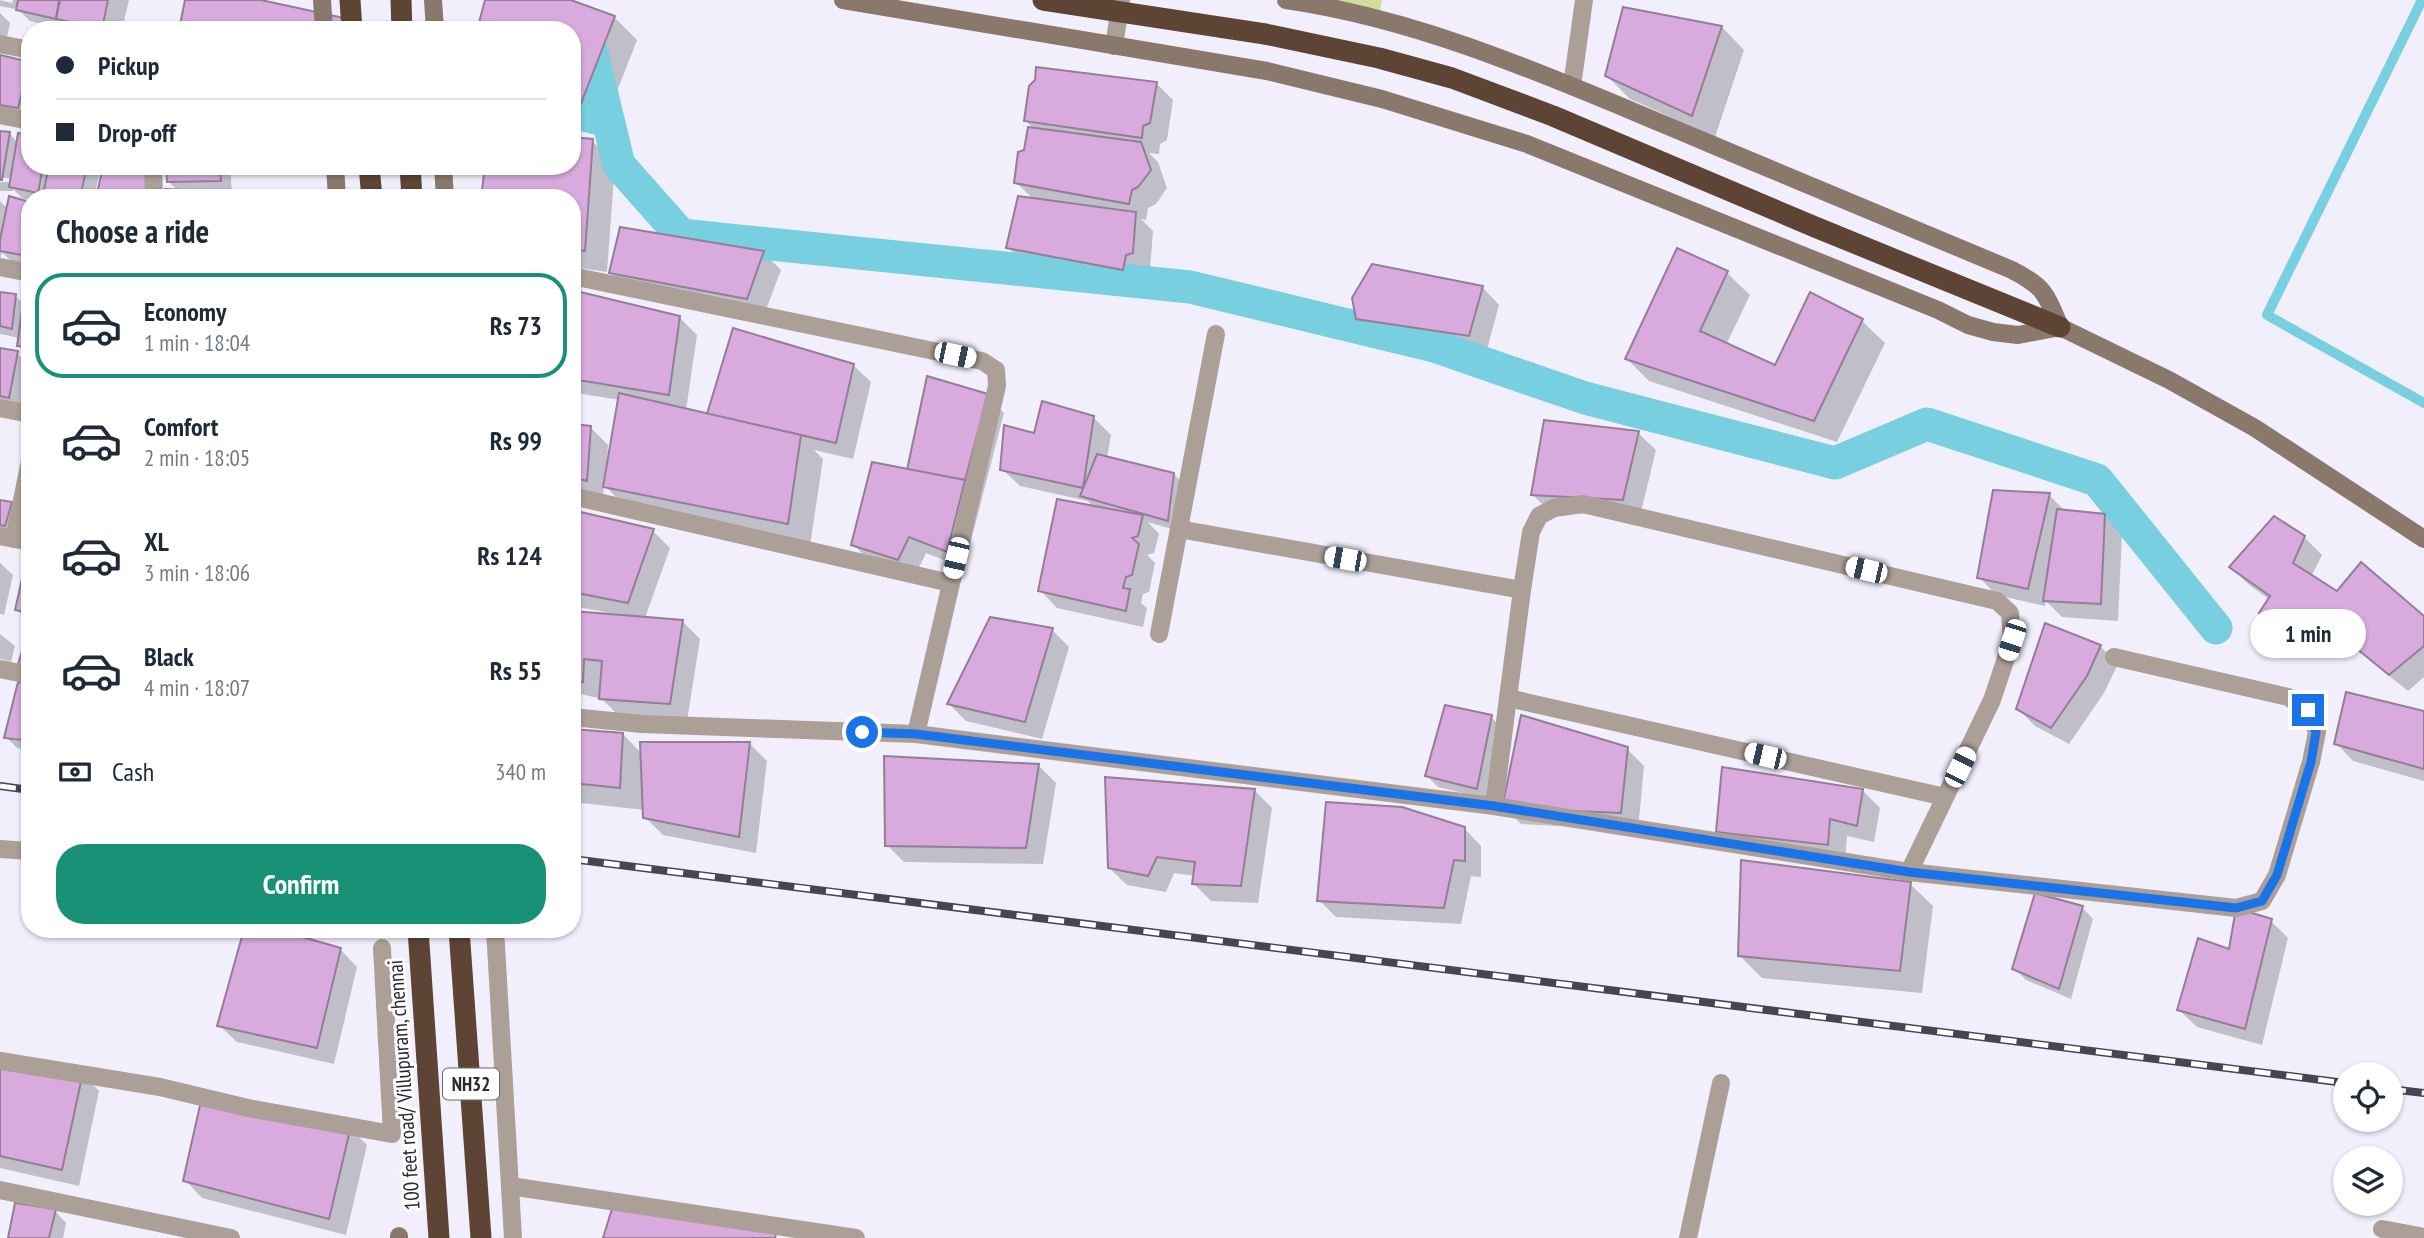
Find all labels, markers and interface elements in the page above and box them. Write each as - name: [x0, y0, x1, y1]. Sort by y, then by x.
- text: Pickup: [98, 49, 159, 82]
- text: Drop-off: [98, 116, 176, 149]
- text: Choose a ride: [56, 210, 209, 252]
- icon: car: [60, 294, 123, 357]
- text: Economy: [144, 295, 226, 328]
- text: Rs 73: [490, 309, 542, 342]
- text: 1 min · 18:04: [144, 328, 250, 357]
- car: [933, 340, 978, 370]
- icon: car: [60, 409, 123, 472]
- text: Comfort: [144, 410, 218, 443]
- text: Rs 99: [490, 424, 542, 457]
- text: 2 min · 18:05: [144, 443, 250, 472]
- icon: car: [60, 524, 123, 587]
- text: XL: [144, 525, 169, 558]
- car: [942, 535, 971, 581]
- text: Rs 124: [477, 539, 542, 572]
- car: [1323, 545, 1368, 573]
- car: [1844, 555, 1889, 585]
- text: 3 min · 18:06: [144, 558, 250, 587]
- callout: 1 min: [2250, 608, 2366, 658]
- car: [1996, 617, 2029, 663]
- text: 1 min: [2285, 619, 2331, 648]
- icon: car: [60, 639, 123, 702]
- text: Black: [144, 640, 194, 673]
- text: Rs 55: [490, 654, 542, 687]
- text: 4 min · 18:07: [144, 673, 250, 702]
- route end: [2292, 694, 2324, 726]
- route start: [846, 716, 878, 748]
- car: [1743, 741, 1788, 771]
- car: [1942, 744, 1979, 790]
- icon: cash: [56, 753, 94, 791]
- text: Cash: [112, 755, 154, 788]
- text: 340 m: [495, 757, 546, 786]
- button: Confirm: [56, 844, 546, 924]
- street label: 100 feet road/ Villupuram, chennai: [381, 959, 426, 1211]
- map controls: [2333, 1062, 2403, 1216]
- button: locate: [2333, 1062, 2403, 1132]
- road number: NH32: [443, 1068, 499, 1100]
- button: layers: [2333, 1146, 2403, 1216]

